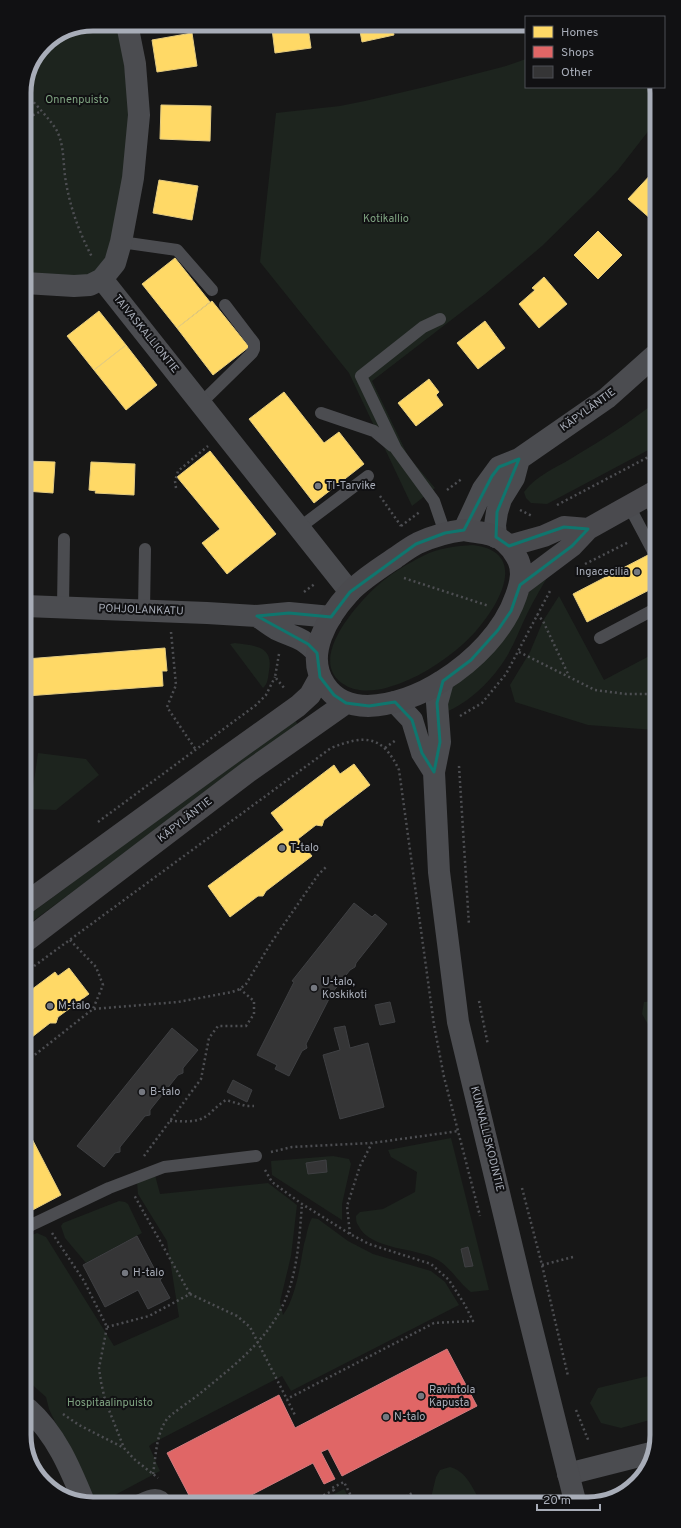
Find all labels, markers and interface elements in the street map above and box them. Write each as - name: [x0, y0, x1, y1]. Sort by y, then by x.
- legend: [525, 16, 665, 88]
- text: Homes: [561, 25, 598, 41]
- text: Shops: [561, 45, 594, 61]
- text: Other: [561, 65, 593, 81]
- park label: Onnenpuisto: [45, 93, 109, 107]
- park label: Kotikallio: [363, 212, 409, 226]
- street label: TAIVASKALLIONTIE: [110, 292, 182, 376]
- street label: KÄPYLÄNTIE: [557, 384, 619, 435]
- place label: TI-Tarvike: [326, 479, 376, 493]
- marker: TI-Tarvike: [313, 481, 323, 491]
- place label: Ingacecilia: [576, 565, 629, 579]
- marker: Ingacecilia: [632, 567, 642, 577]
- street label: POHJOLANKATU: [98, 602, 184, 618]
- street label: KÄPYLÄNTIE: [154, 794, 215, 846]
- place label: T-talo: [290, 841, 319, 855]
- marker: T-talo: [277, 843, 287, 853]
- place label: U-talo, Koskikoti: [322, 975, 367, 1002]
- marker: U-talo, Koskikoti: [309, 983, 319, 993]
- place label: M-talo: [58, 999, 90, 1013]
- marker: M-talo: [45, 1001, 55, 1011]
- place label: B-talo: [150, 1085, 180, 1099]
- street label: KUNNALLISKODINTIE: [467, 1085, 507, 1193]
- marker: B-talo: [137, 1087, 147, 1097]
- place label: H-talo: [133, 1266, 164, 1280]
- marker: H-talo: [120, 1268, 130, 1278]
- place label: Ravintola Kapusta: [429, 1383, 475, 1410]
- marker: Ravintola Kapusta: [416, 1391, 426, 1401]
- park label: Hospitaalinpuisto: [67, 1396, 153, 1410]
- place label: N-talo: [394, 1410, 425, 1424]
- marker: N-talo: [381, 1412, 391, 1422]
- scale bar: [537, 1486, 600, 1512]
- text: 20 m: [543, 1493, 571, 1509]

